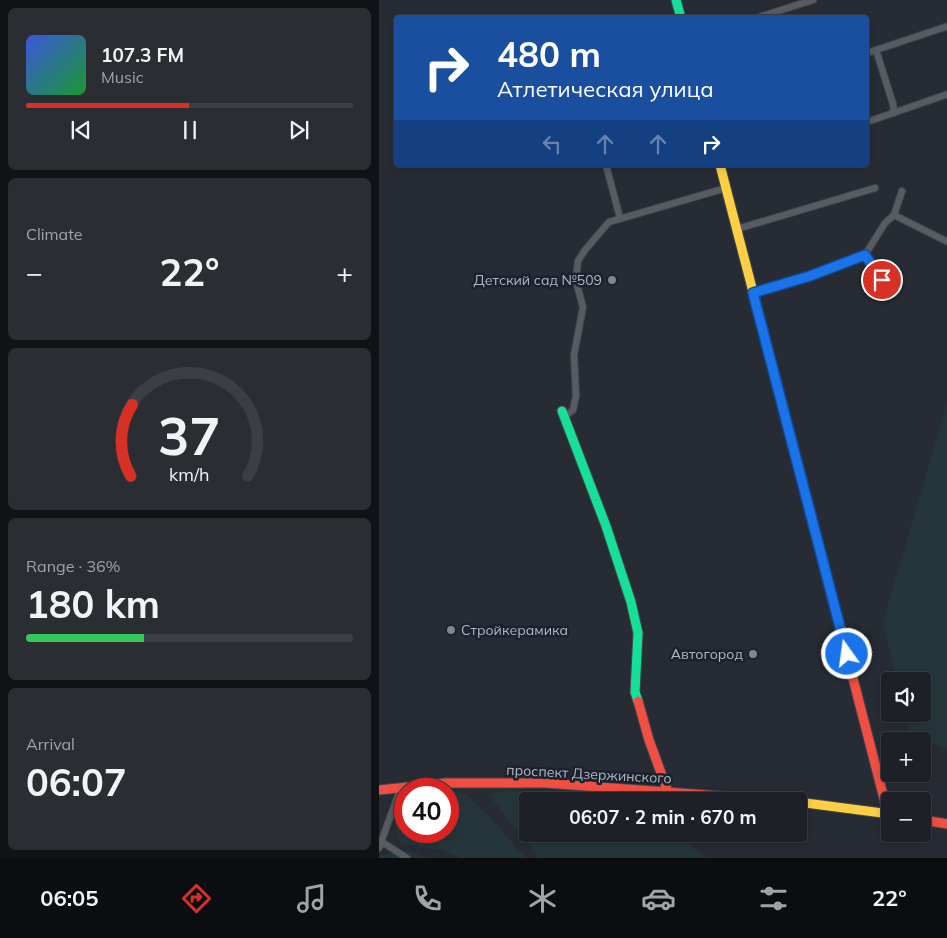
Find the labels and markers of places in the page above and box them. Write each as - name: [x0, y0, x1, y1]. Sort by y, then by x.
- pin: [861, 259, 903, 301]
- place label: Детский сад №509: [474, 271, 602, 289]
- marker: Детский сад №509: [606, 274, 618, 286]
- place label: Стройкерамика: [461, 621, 568, 639]
- marker: Стройкерамика: [445, 624, 457, 636]
- place label: Автогород: [671, 645, 743, 663]
- marker: Автогород: [747, 648, 759, 660]

